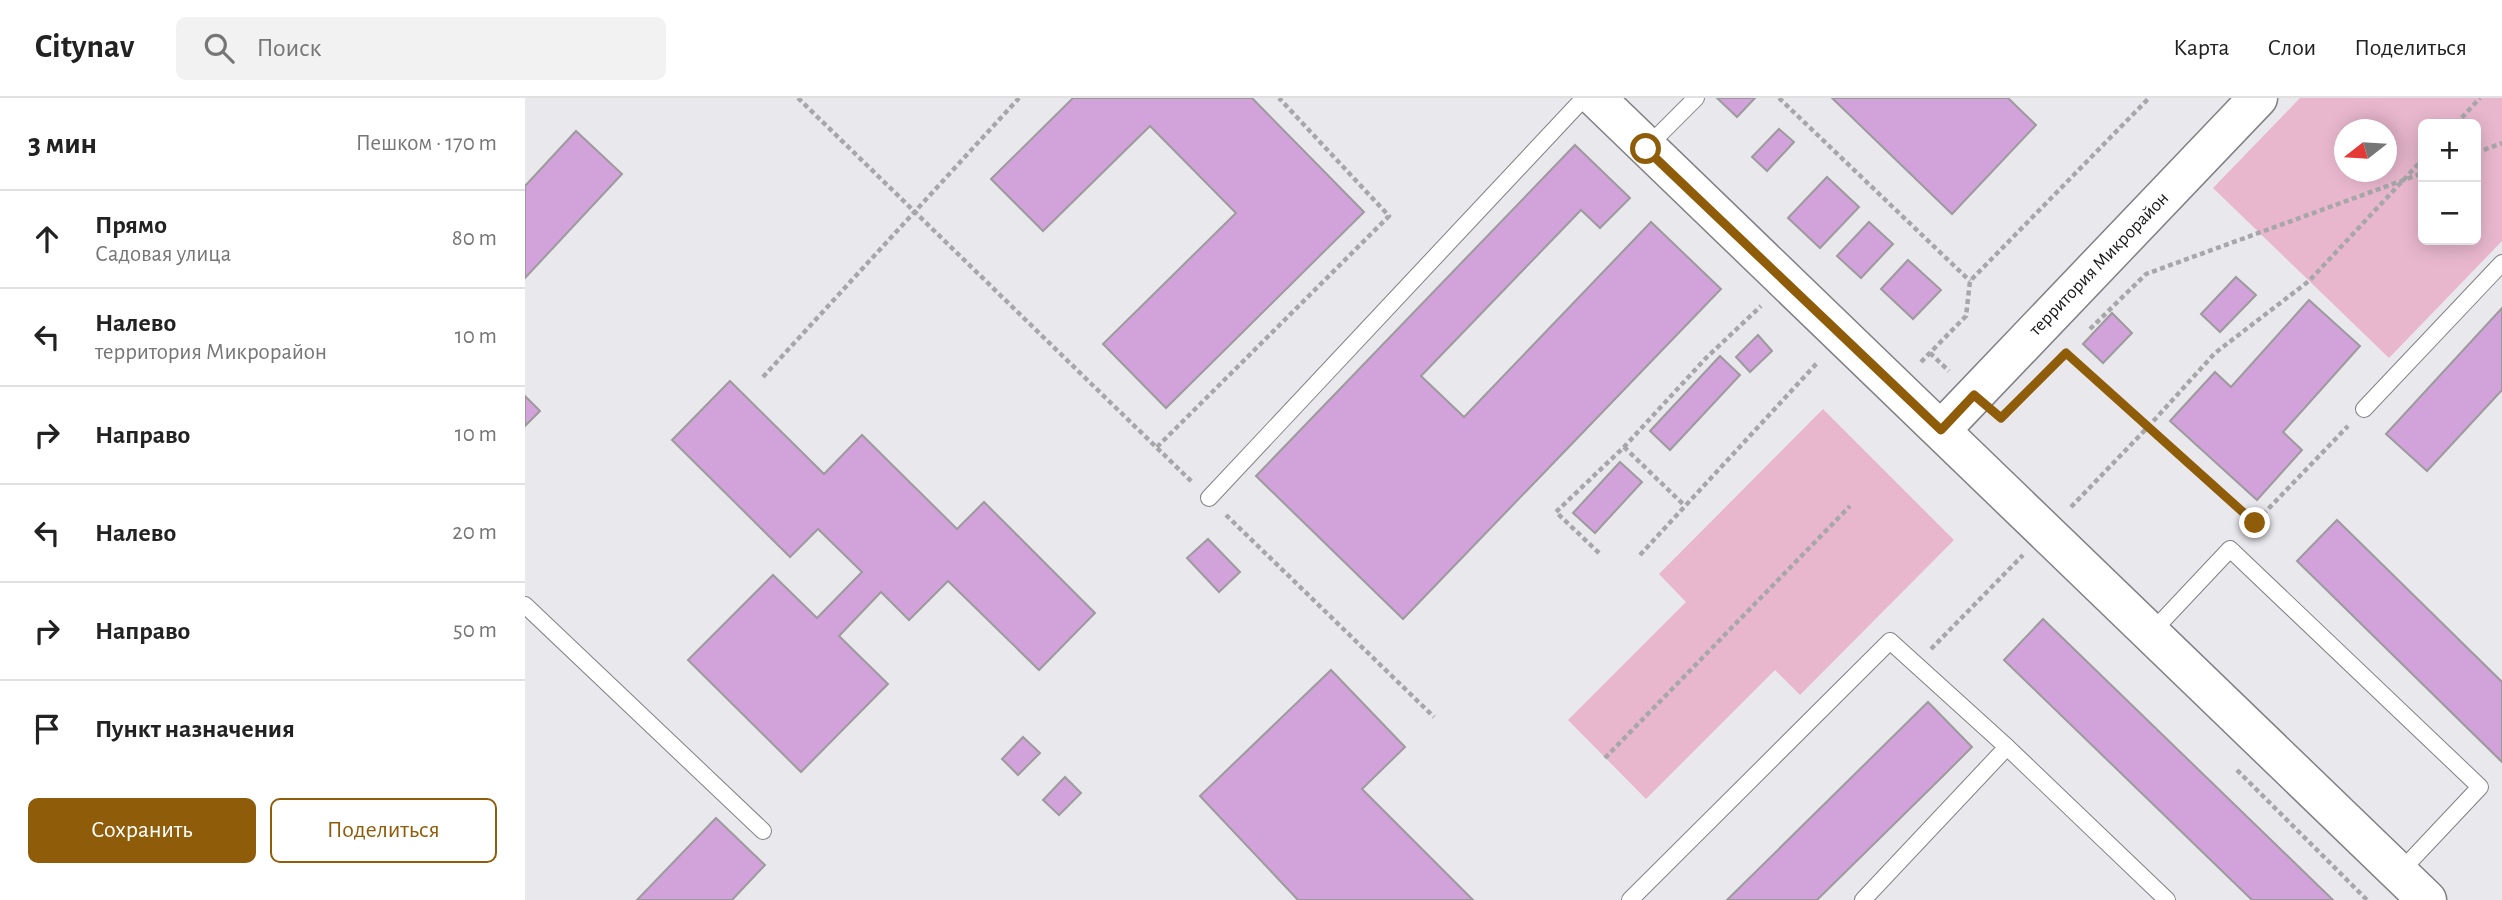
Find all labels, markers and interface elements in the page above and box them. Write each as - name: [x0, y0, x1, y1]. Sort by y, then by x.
- search box: [176, 17, 666, 80]
- icon: search: [200, 29, 238, 67]
- text: Citynav: [35, 31, 134, 64]
- text: Поиск: [256, 35, 321, 61]
- text: Карта: [2173, 36, 2229, 60]
- text: Слои: [2267, 36, 2316, 60]
- text: Поделиться: [2354, 36, 2467, 60]
- north arrow: [2334, 119, 2397, 182]
- map controls: [2418, 119, 2481, 245]
- button: +: [2418, 119, 2481, 182]
- text: 3 мин: [28, 129, 97, 159]
- text: Пешком · 170 m: [356, 132, 497, 155]
- route start: [1630, 133, 1661, 164]
- button: −: [2418, 182, 2481, 245]
- street label: территория Микрорайон: [2025, 188, 2172, 340]
- text: Прямо: [95, 212, 167, 238]
- icon: ahead: [28, 220, 66, 258]
- text: 80 m: [452, 227, 497, 250]
- text: Садовая улица: [95, 243, 231, 266]
- text: Налево: [95, 310, 176, 336]
- icon: left: [28, 318, 66, 356]
- text: 10 m: [455, 325, 497, 348]
- text: территория Микрорайон: [95, 341, 327, 364]
- icon: right: [28, 416, 66, 454]
- text: Направо: [95, 422, 190, 448]
- text: 10 m: [455, 423, 497, 446]
- route end: [2239, 507, 2270, 538]
- icon: left: [28, 514, 66, 552]
- text: Налево: [95, 520, 176, 546]
- text: 20 m: [452, 521, 497, 544]
- icon: right: [28, 612, 66, 650]
- text: Направо: [95, 618, 190, 644]
- text: 50 m: [453, 619, 497, 642]
- icon: arrive: [28, 710, 66, 748]
- text: Пункт назначения: [95, 716, 295, 742]
- button: Сохранить: [28, 798, 256, 863]
- button: Поделиться: [270, 798, 497, 863]

